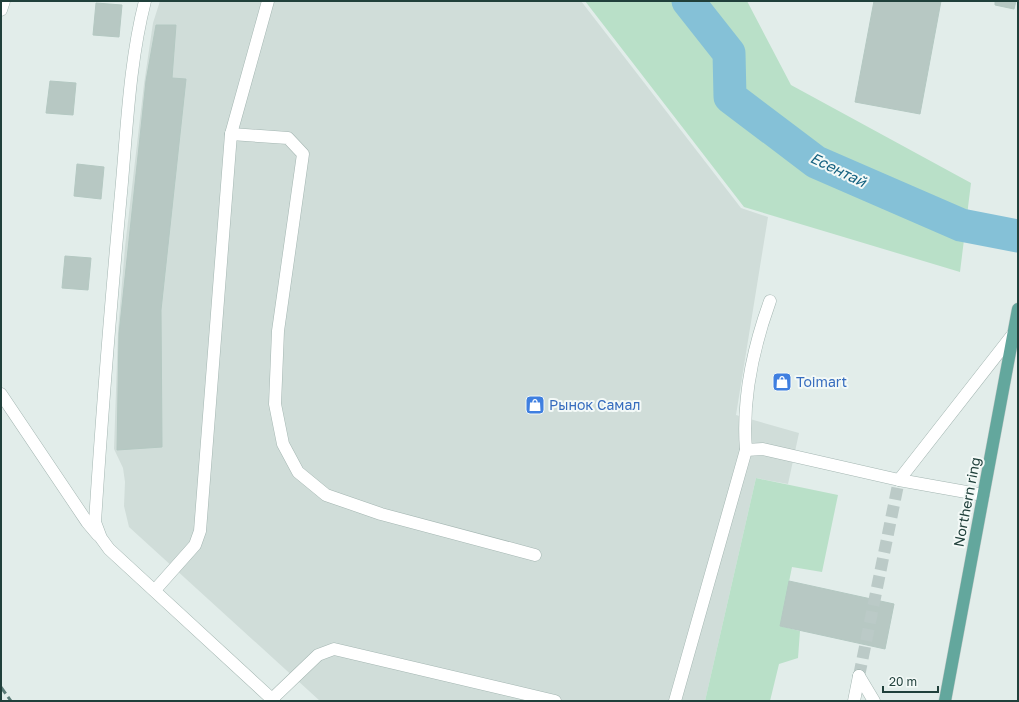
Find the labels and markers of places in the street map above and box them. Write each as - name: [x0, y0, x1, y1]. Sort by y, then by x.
- shop icon: Toimart: [771, 371, 793, 393]
- place label: Toimart: [796, 373, 847, 390]
- shop icon: Рынок Самал: [524, 394, 546, 416]
- place label: Рынок Самал: [549, 396, 641, 413]

